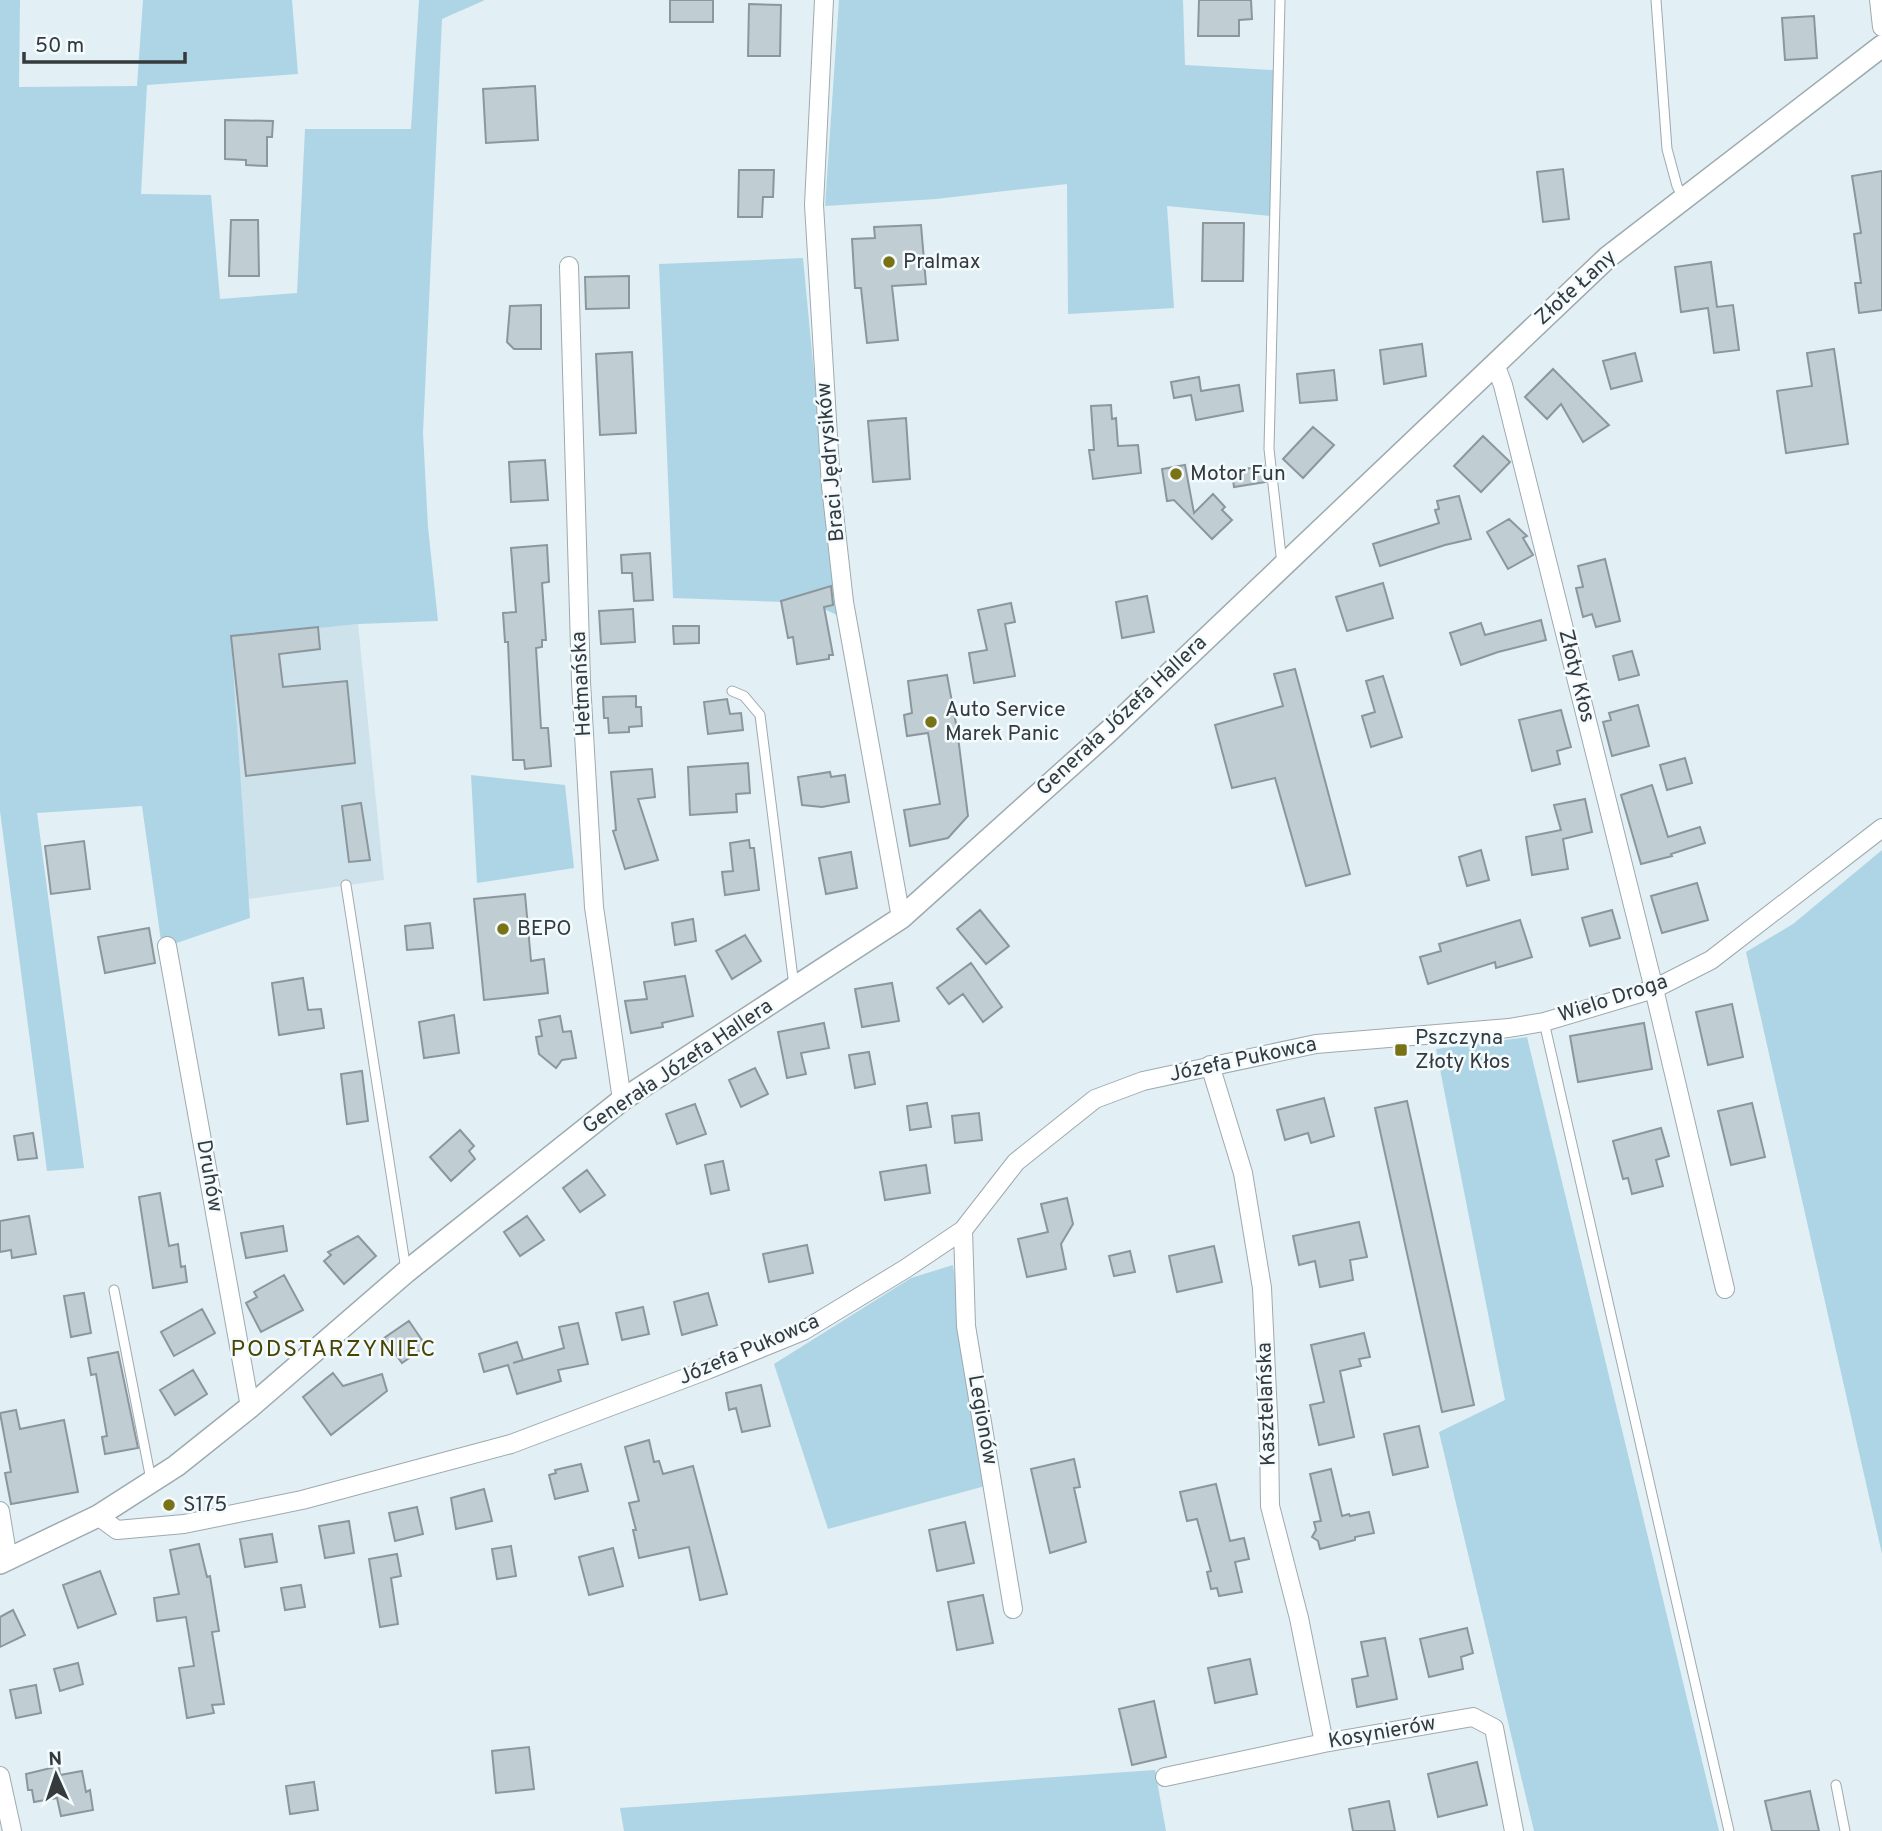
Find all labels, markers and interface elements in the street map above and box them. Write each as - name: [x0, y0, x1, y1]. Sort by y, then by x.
- scale bar: [24, 21, 186, 65]
- text: 50 m: [35, 33, 84, 60]
- street label: Złote Łany: [1530, 244, 1622, 332]
- place label: Pralmax: [903, 249, 981, 276]
- marker: Pralmax: [881, 254, 897, 270]
- street label: Braci Jędrysików: [811, 381, 851, 543]
- place label: Motor Fun: [1190, 461, 1286, 488]
- marker: Motor Fun: [1168, 466, 1184, 482]
- street label: Złoty Kłos: [1551, 627, 1601, 725]
- street label: Generała Józefa Hallera: [1031, 630, 1213, 802]
- street label: Hetmańska: [566, 631, 598, 737]
- place label: Auto Service Marek Panic: [945, 697, 1065, 748]
- marker: Auto Service Marek Panic: [923, 714, 939, 730]
- place label: BEPO: [517, 916, 572, 943]
- marker: BEPO: [495, 921, 511, 937]
- street label: Wielo Droga: [1555, 969, 1671, 1029]
- street label: Generała Józefa Hallera: [578, 993, 778, 1141]
- place label: Pszczyna Złoty Kłos: [1415, 1025, 1510, 1076]
- street label: Józefa Pukowca: [1167, 1031, 1319, 1089]
- marker: Pszczyna Złoty Kłos: [1393, 1042, 1409, 1058]
- street label: Druhów: [189, 1138, 229, 1214]
- street label: Józefa Pukowca: [675, 1308, 823, 1392]
- district label: PODSTARZYNIEC: [231, 1336, 437, 1365]
- street label: Kasztelańska: [1251, 1342, 1283, 1466]
- street label: Legionów: [961, 1373, 1003, 1467]
- place label: S175: [183, 1492, 227, 1519]
- marker: S175: [161, 1497, 177, 1513]
- street label: Kosynierów: [1326, 1710, 1438, 1756]
- north arrow: [21, 1740, 91, 1810]
- text: N: [48, 1748, 63, 1772]

